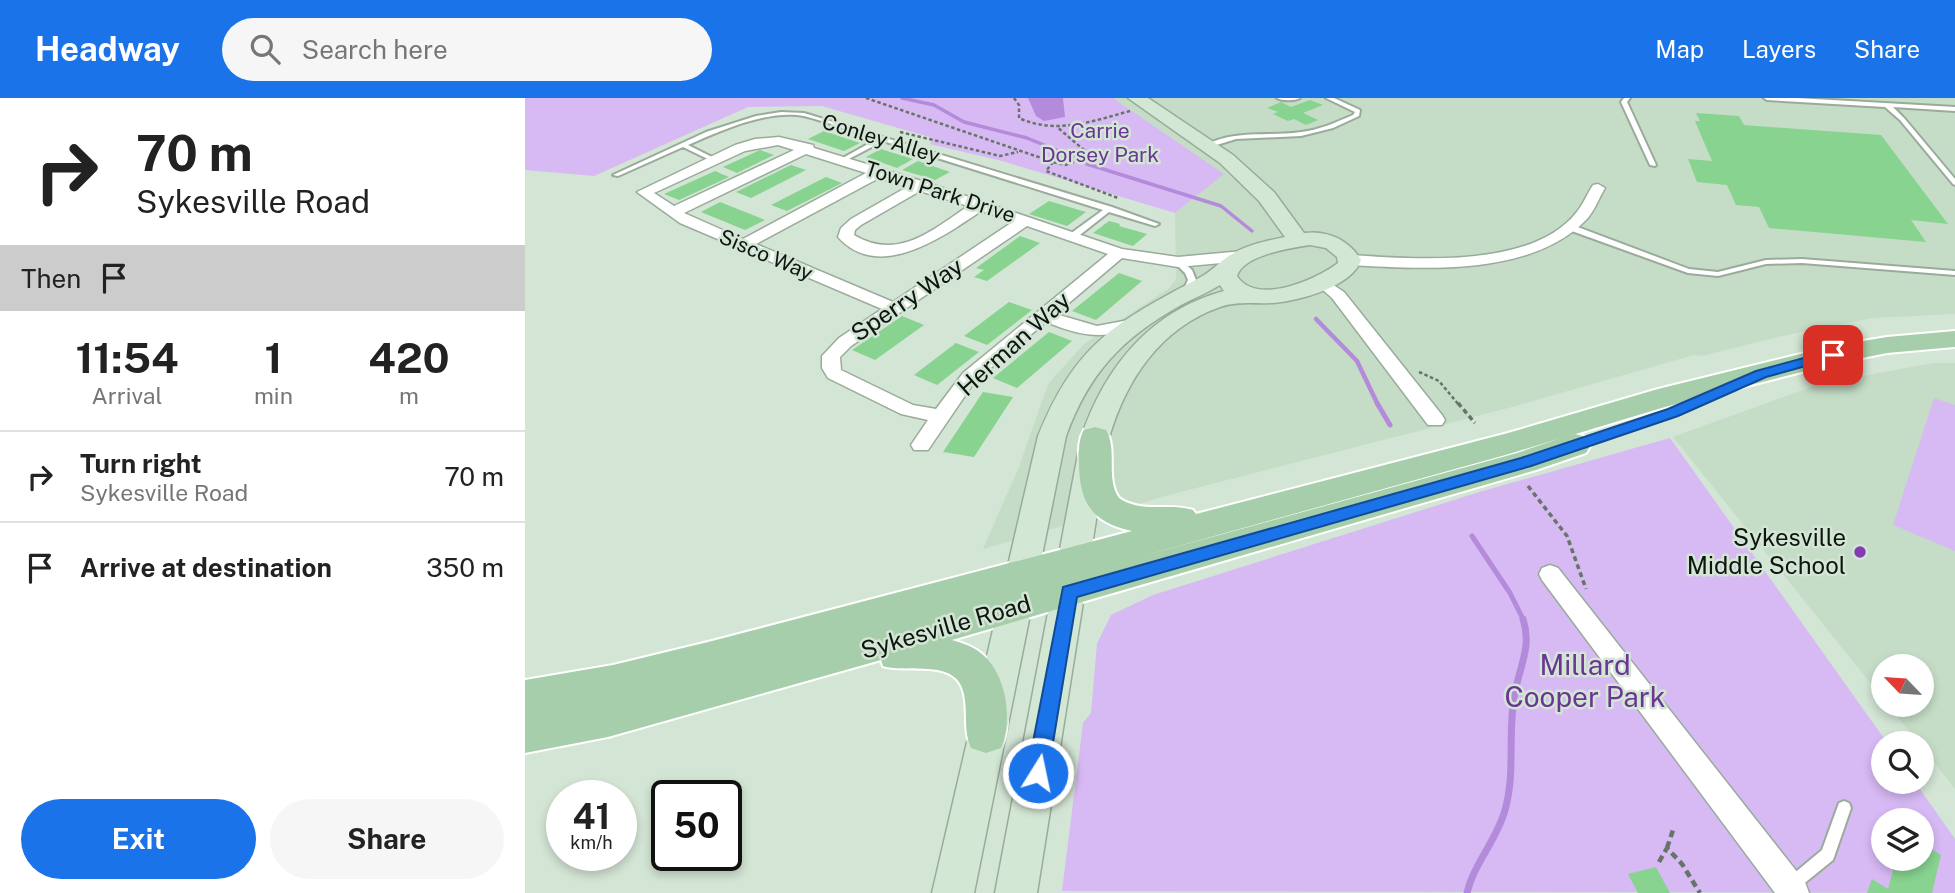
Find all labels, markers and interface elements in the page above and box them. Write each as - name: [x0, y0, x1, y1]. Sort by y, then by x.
- search box: [222, 18, 712, 81]
- text: Headway: [35, 30, 180, 68]
- icon: search: [246, 30, 284, 68]
- text: Search here: [302, 34, 448, 65]
- text: Map: [1655, 35, 1704, 63]
- text: Layers: [1742, 35, 1816, 63]
- text: Share: [1854, 35, 1920, 63]
- street label: Conley Alley: [819, 109, 943, 168]
- park label: Carrie Dorsey Park: [1041, 118, 1159, 167]
- text: 70 m: [136, 124, 253, 182]
- icon: right: [21, 126, 112, 217]
- street label: Town Park Drive: [862, 155, 1018, 228]
- text: Sykesville Road: [136, 183, 370, 220]
- street label: Sisco Way: [716, 224, 817, 285]
- street label: Sperry Way: [845, 252, 968, 347]
- icon: arrive: [95, 259, 133, 297]
- text: Then: [21, 263, 81, 294]
- street label: Herman Way: [951, 285, 1076, 401]
- pin: [1803, 325, 1863, 385]
- text: 11:54: [75, 333, 179, 382]
- text: 1: [264, 333, 282, 382]
- text: 420: [368, 333, 450, 382]
- icon: arrive: [1814, 336, 1852, 374]
- text: Arrival: [91, 382, 162, 409]
- text: min: [254, 382, 293, 409]
- text: m: [399, 382, 419, 409]
- text: Turn right: [80, 448, 202, 479]
- icon: right: [21, 458, 59, 496]
- text: 70 m: [444, 461, 504, 492]
- text: Sykesville Road: [80, 479, 248, 506]
- place label: Sykesville Middle School: [1687, 523, 1846, 579]
- marker: Sykesville Middle School: [1852, 544, 1868, 560]
- icon: arrive: [21, 549, 59, 587]
- text: Arrive at destination: [80, 552, 332, 583]
- text: 350 m: [426, 552, 504, 583]
- street label: Sykesville Road: [858, 588, 1034, 664]
- park label: Millard Cooper Park: [1505, 648, 1665, 713]
- north arrow: [1871, 654, 1934, 718]
- map controls: [1871, 654, 1934, 871]
- button: search: [1871, 731, 1934, 794]
- position arrow: [1001, 736, 1075, 810]
- speed limit sign: 50: [651, 780, 742, 871]
- text: 41: [573, 796, 610, 837]
- button: Exit: [21, 799, 256, 879]
- button: Share: [270, 799, 504, 879]
- button: layers: [1871, 808, 1934, 871]
- text: km/h: [570, 832, 613, 853]

